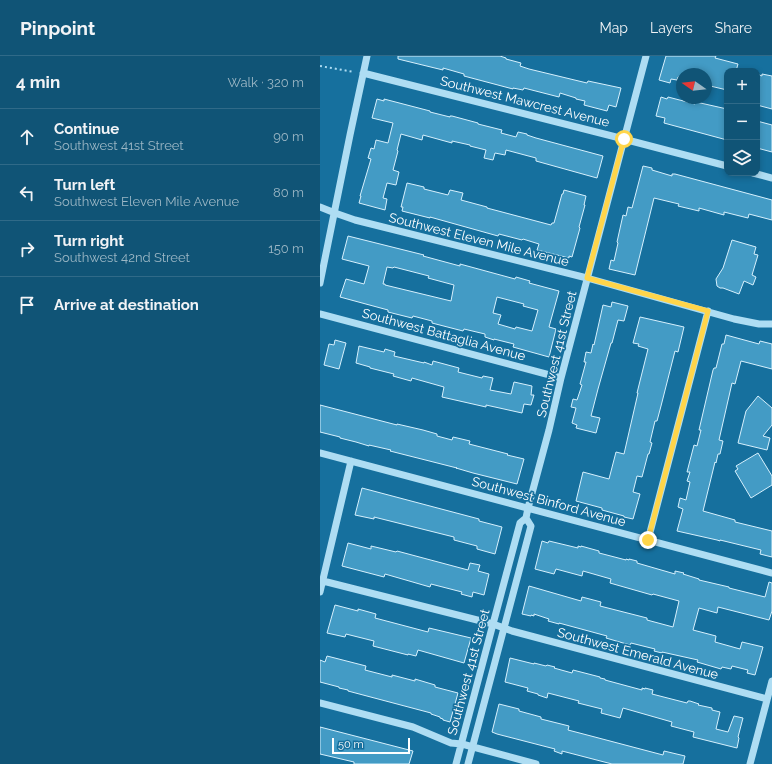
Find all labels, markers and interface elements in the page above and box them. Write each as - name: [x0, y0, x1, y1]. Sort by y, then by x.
- text: Pinpoint: [20, 17, 95, 39]
- text: Map: [600, 20, 628, 36]
- text: Layers: [650, 20, 693, 36]
- text: Share: [715, 20, 752, 36]
- north arrow: [676, 68, 712, 104]
- map controls: [724, 68, 760, 176]
- button: +: [724, 68, 760, 104]
- text: 4 min: [16, 72, 60, 92]
- street label: Southwest Mawcrest Avenue: [439, 73, 611, 130]
- text: Walk · 320 m: [228, 75, 304, 90]
- button: −: [724, 104, 760, 140]
- text: Continue: [54, 120, 119, 138]
- icon: ahead: [16, 126, 38, 148]
- text: 90 m: [273, 129, 304, 144]
- route start: [615, 130, 633, 148]
- text: Southwest 41st Street: [54, 138, 184, 153]
- button: layers: [724, 140, 760, 176]
- text: Turn left: [54, 176, 115, 194]
- icon: left: [16, 182, 38, 204]
- text: 80 m: [273, 185, 304, 200]
- text: Southwest Eleven Mile Avenue: [54, 194, 239, 209]
- street label: Southwest Eleven Mile Avenue: [387, 210, 571, 269]
- text: Turn right: [54, 232, 124, 250]
- icon: right: [16, 238, 38, 260]
- text: 150 m: [268, 241, 304, 256]
- text: Southwest 42nd Street: [54, 250, 190, 265]
- street label: Southwest 41st Street: [534, 289, 580, 419]
- icon: arrive: [16, 294, 38, 316]
- text: Arrive at destination: [54, 296, 199, 314]
- street label: Southwest Battaglia Avenue: [361, 305, 528, 364]
- street label: Southwest Binford Avenue: [470, 474, 628, 529]
- route end: [639, 531, 657, 549]
- street label: Southwest 41st Street: [444, 607, 493, 737]
- street label: Southwest Emerald Avenue: [556, 625, 720, 682]
- scale bar: [332, 736, 410, 755]
- text: 50 m: [338, 738, 364, 751]

